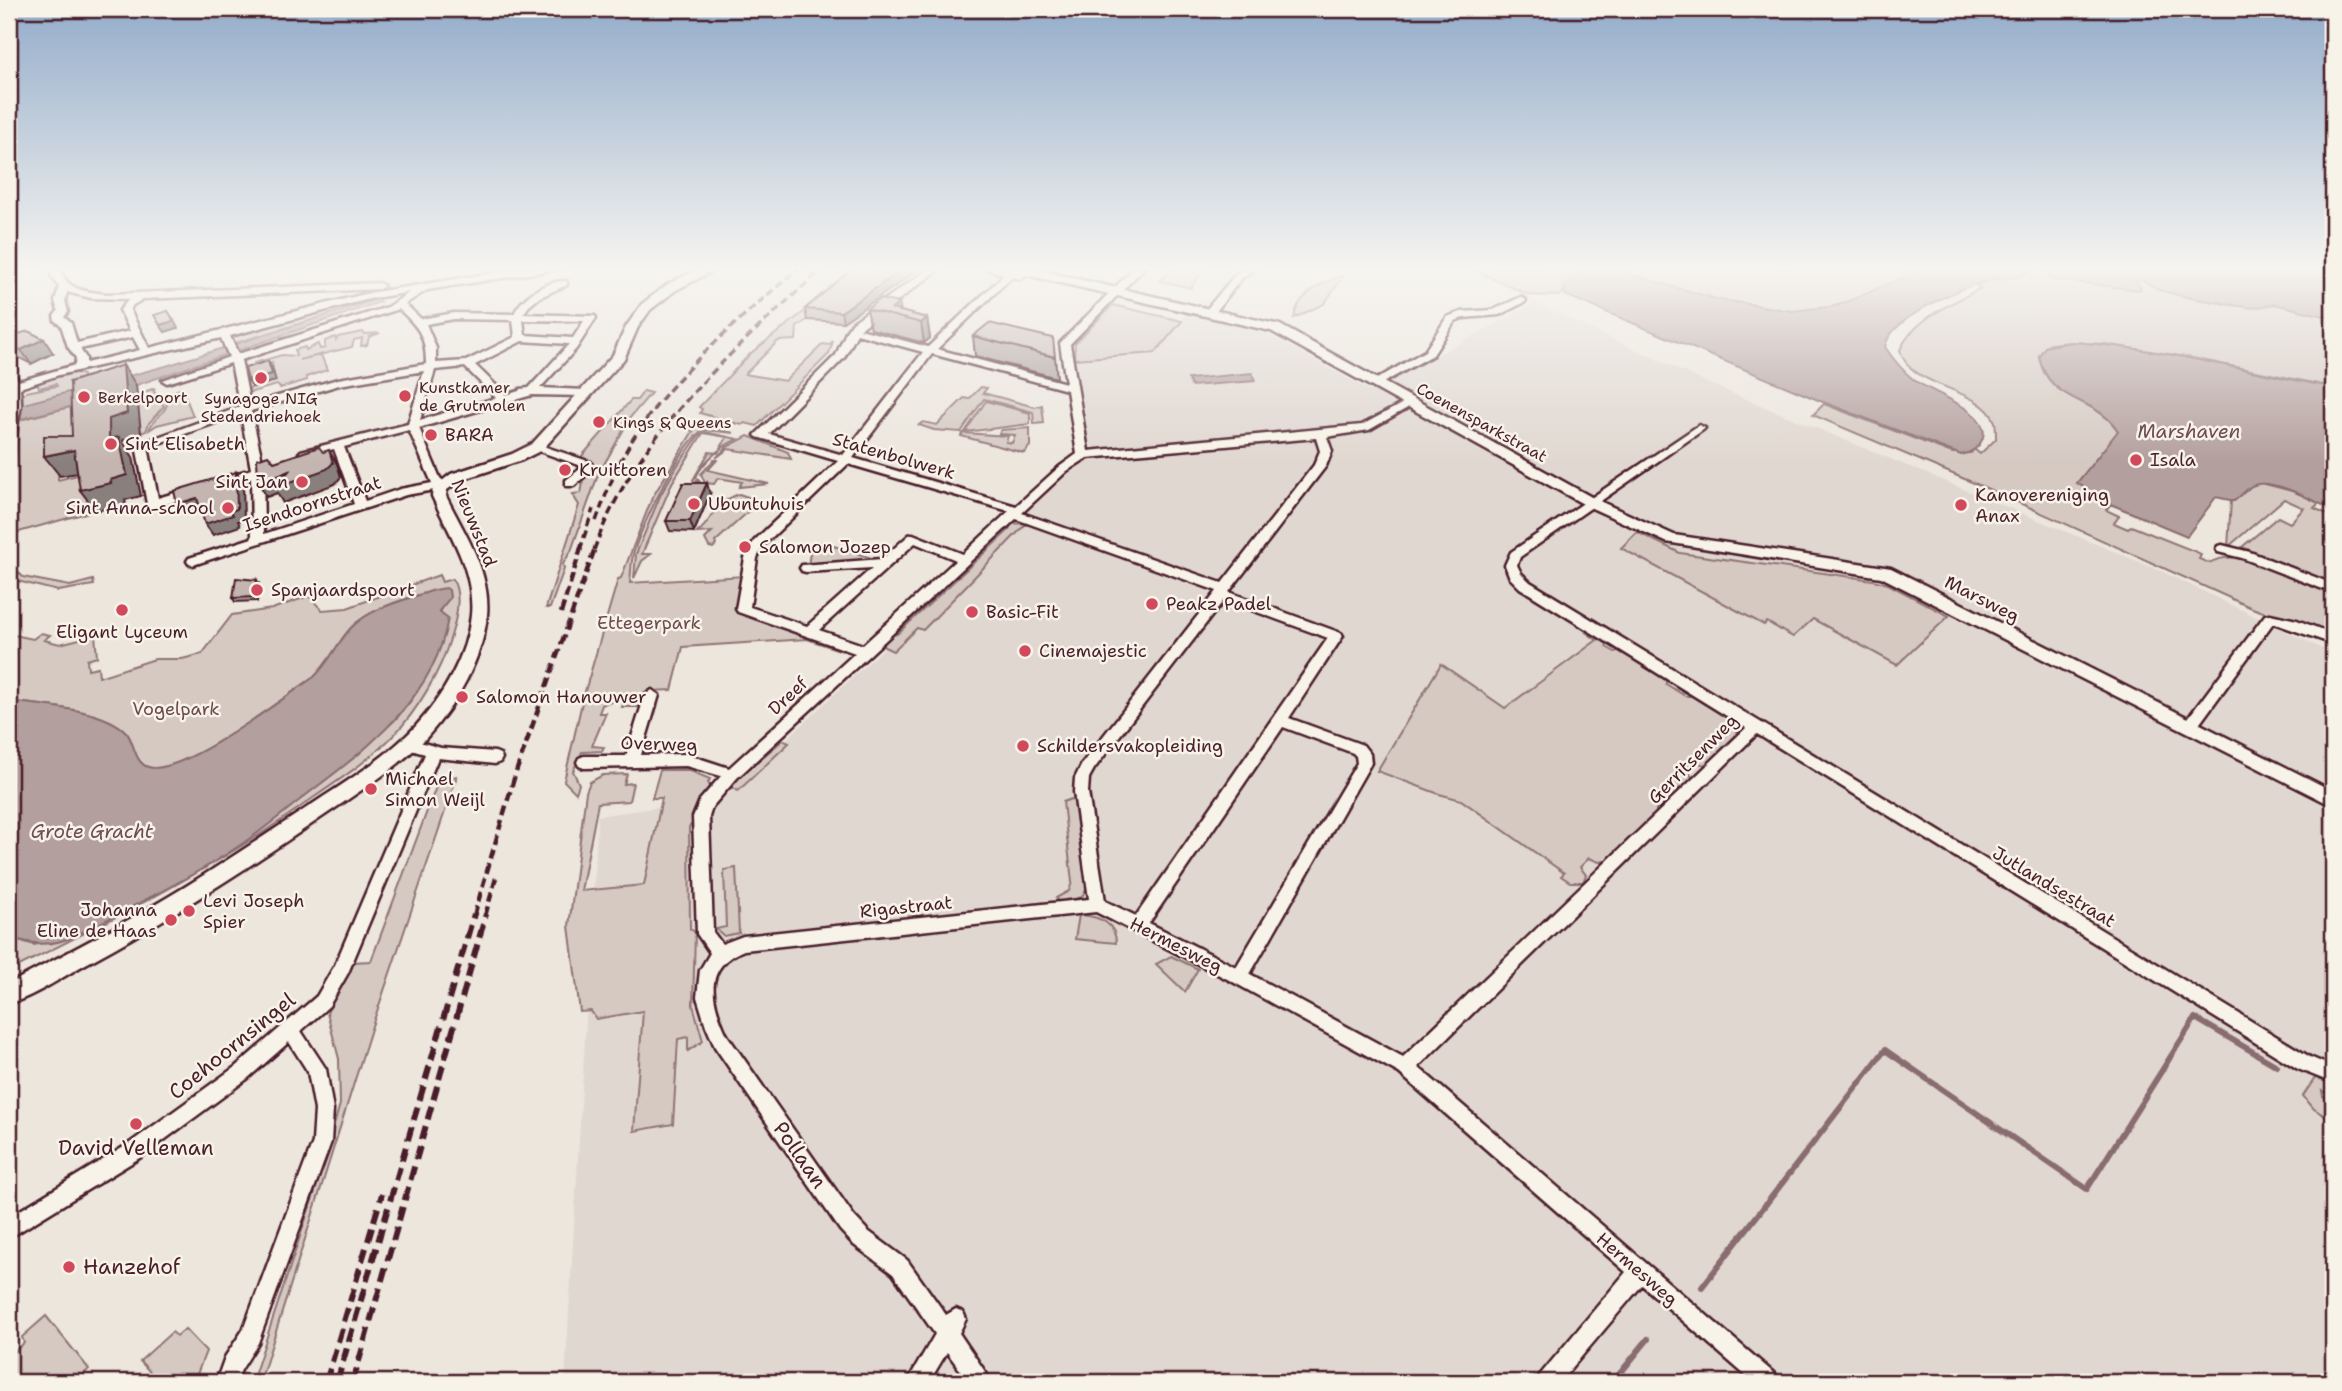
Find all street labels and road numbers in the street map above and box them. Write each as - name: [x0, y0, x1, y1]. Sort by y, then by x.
- street label: Coenensparkstraat: [1413, 378, 1551, 467]
- street label: Statenbolwerk: [830, 427, 958, 485]
- street label: Isendoornstraat: [240, 470, 384, 538]
- street label: Nieuwstad: [446, 476, 502, 570]
- street label: Marsweg: [1940, 570, 2024, 628]
- street label: Dreef: [763, 671, 813, 720]
- street label: Gerritsenweg: [1643, 709, 1743, 809]
- street label: Overweg: [620, 731, 698, 757]
- street label: Jutlandsestraat: [1988, 841, 2120, 933]
- street label: Rigastraat: [859, 890, 954, 924]
- street label: Hermesweg: [1126, 911, 1226, 979]
- street label: Coehoornsingel: [163, 986, 302, 1106]
- street label: Pollaan: [767, 1116, 833, 1194]
- street label: Hermesweg: [1591, 1227, 1683, 1311]

